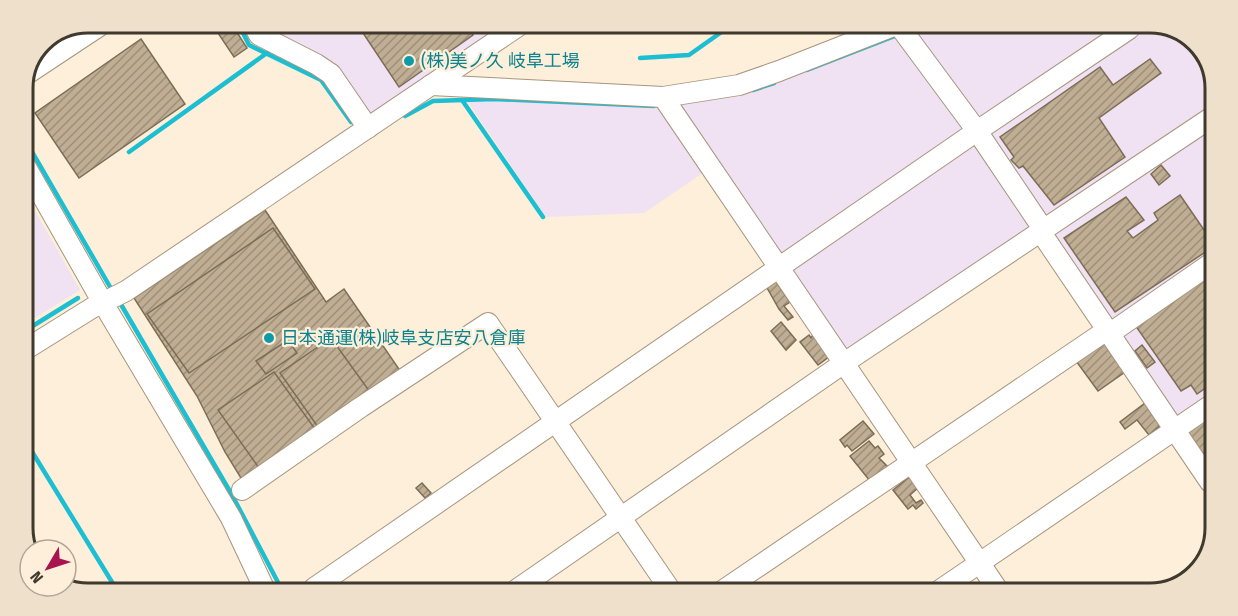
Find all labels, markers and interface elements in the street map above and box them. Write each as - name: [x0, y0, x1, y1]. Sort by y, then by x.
- place label: (株)美ノ久 岐阜工場: [421, 50, 580, 72]
- marker: (株)美ノ久 岐阜工場: [402, 54, 416, 68]
- place label: 日本通運(株)岐阜支店安八倉庫: [281, 327, 526, 349]
- marker: 日本通運(株)岐阜支店安八倉庫: [262, 331, 276, 345]
- north arrow: [18, 538, 78, 598]
- text: N: [26, 567, 47, 587]

